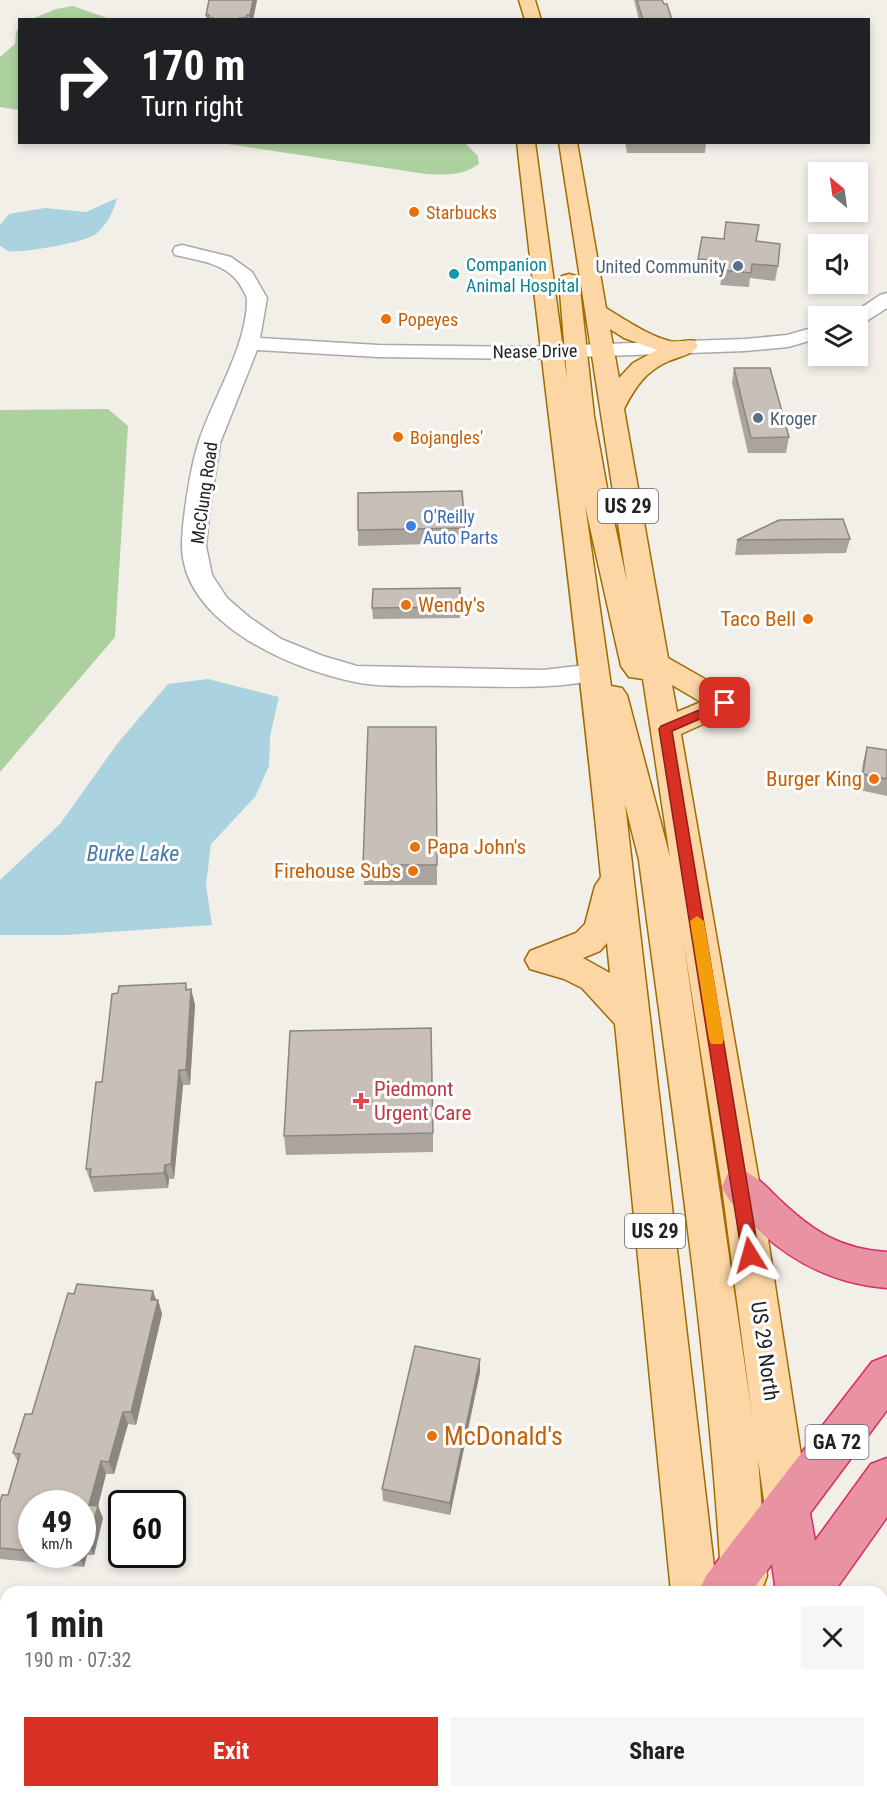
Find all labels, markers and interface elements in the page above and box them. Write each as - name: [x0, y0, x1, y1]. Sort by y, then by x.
- text: 170 m: [141, 41, 246, 90]
- icon: right: [42, 42, 120, 120]
- text: Turn right: [141, 91, 243, 123]
- north arrow: [808, 162, 868, 222]
- map controls: [808, 162, 868, 366]
- place label: Starbucks: [426, 202, 497, 223]
- marker: Starbucks: [407, 205, 421, 219]
- button: sound: [808, 234, 868, 294]
- place label: Companion Animal Hospital: [466, 254, 579, 296]
- place label: United Community: [596, 256, 727, 277]
- marker: United Community: [731, 259, 745, 273]
- marker: Companion Animal Hospital: [447, 267, 461, 281]
- button: layers: [808, 306, 868, 366]
- place label: Popeyes: [398, 309, 458, 330]
- marker: Popeyes: [379, 312, 393, 326]
- street label: Nease Drive: [492, 340, 578, 362]
- place label: Kroger: [770, 408, 817, 429]
- marker: Kroger: [751, 411, 765, 425]
- place label: Bojangles': [410, 427, 483, 448]
- marker: Bojangles': [391, 430, 405, 444]
- street label: McClung Road: [186, 441, 222, 545]
- road number: US 29: [598, 489, 658, 523]
- place label: O'Reilly Auto Parts: [423, 506, 498, 548]
- marker: O'Reilly Auto Parts: [404, 519, 418, 533]
- place label: Wendy's: [418, 593, 485, 617]
- marker: Wendy's: [399, 598, 413, 612]
- place label: Taco Bell: [720, 607, 796, 631]
- marker: Taco Bell: [801, 612, 815, 626]
- pin: [699, 677, 750, 728]
- icon: arrive: [708, 686, 741, 719]
- place label: Burger King: [766, 767, 862, 791]
- marker: Burger King: [867, 772, 881, 786]
- place label: Papa John's: [427, 835, 526, 859]
- marker: Papa John's: [408, 840, 422, 854]
- water label: Burke Lake: [87, 841, 179, 866]
- place label: Firehouse Subs: [274, 859, 401, 883]
- marker: Firehouse Subs: [406, 864, 420, 878]
- place label: Piedmont Urgent Care: [374, 1077, 472, 1125]
- marker: Piedmont Urgent Care: [352, 1092, 370, 1110]
- road number: US 29: [625, 1214, 685, 1248]
- position arrow: [718, 1223, 782, 1287]
- street label: US 29 North: [746, 1300, 784, 1402]
- place label: McDonald's: [444, 1421, 563, 1451]
- road number: GA 72: [806, 1425, 868, 1459]
- marker: McDonald's: [425, 1429, 439, 1443]
- speed limit sign: 60: [108, 1490, 186, 1568]
- text: 49: [42, 1504, 72, 1539]
- text: km/h: [42, 1535, 72, 1553]
- text: 1 min: [24, 1604, 104, 1646]
- button: close: [801, 1606, 864, 1669]
- text: 190 m · 07:32: [24, 1648, 131, 1672]
- button: Exit: [24, 1717, 438, 1786]
- button: Share: [450, 1717, 864, 1786]

